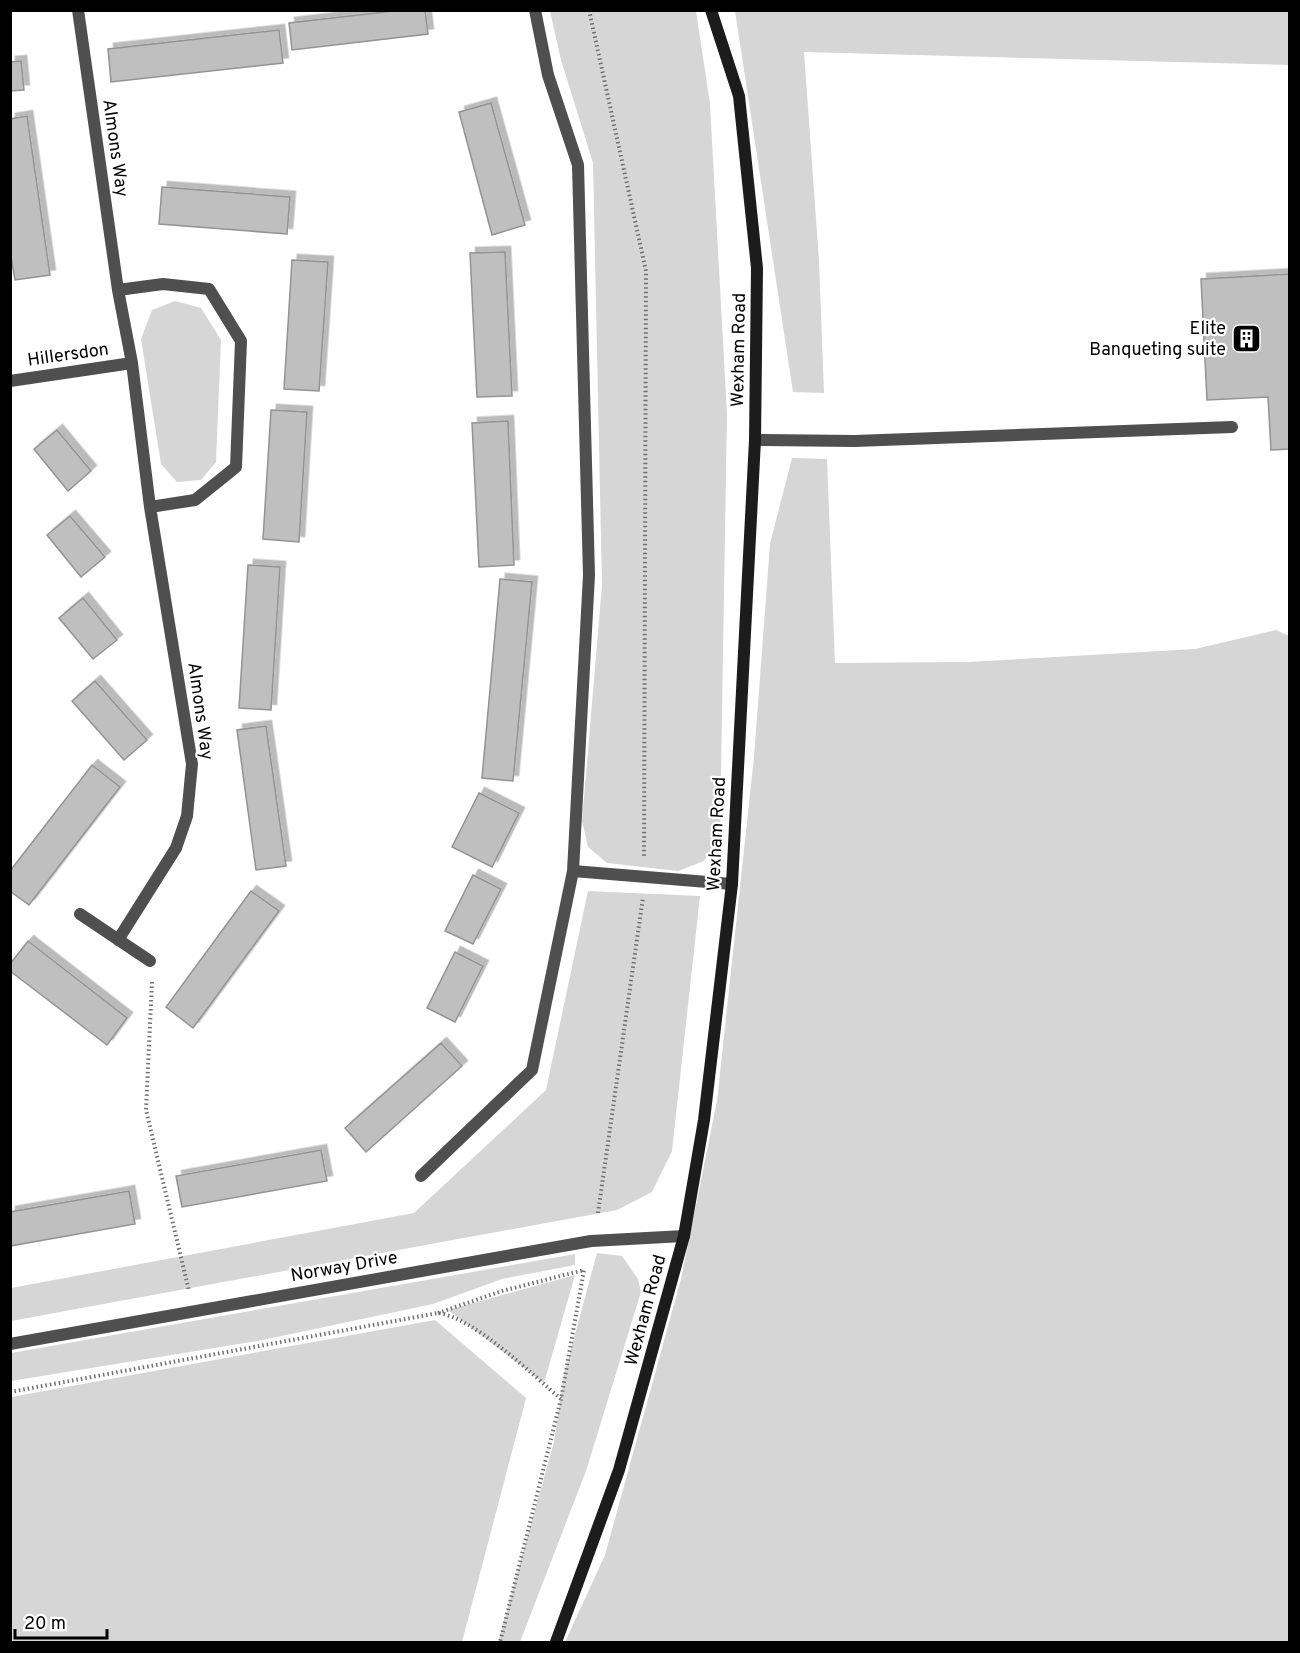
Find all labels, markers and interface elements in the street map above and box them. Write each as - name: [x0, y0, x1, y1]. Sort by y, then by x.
- street label: Almons Way: [96, 98, 133, 199]
- street label: Wexham Road: [727, 293, 752, 407]
- place label: Elite Banqueting suite: [1089, 318, 1226, 362]
- building icon: Elite Banqueting suite: [1231, 322, 1263, 354]
- street label: Hillersdon: [26, 338, 110, 373]
- street label: Almons Way: [181, 661, 218, 762]
- street label: Wexham Road: [703, 776, 732, 892]
- street label: Norway Drive: [289, 1247, 400, 1288]
- street label: Wexham Road: [621, 1252, 672, 1369]
- scale bar: [15, 1602, 106, 1640]
- text: 20 m: [24, 1613, 66, 1636]

